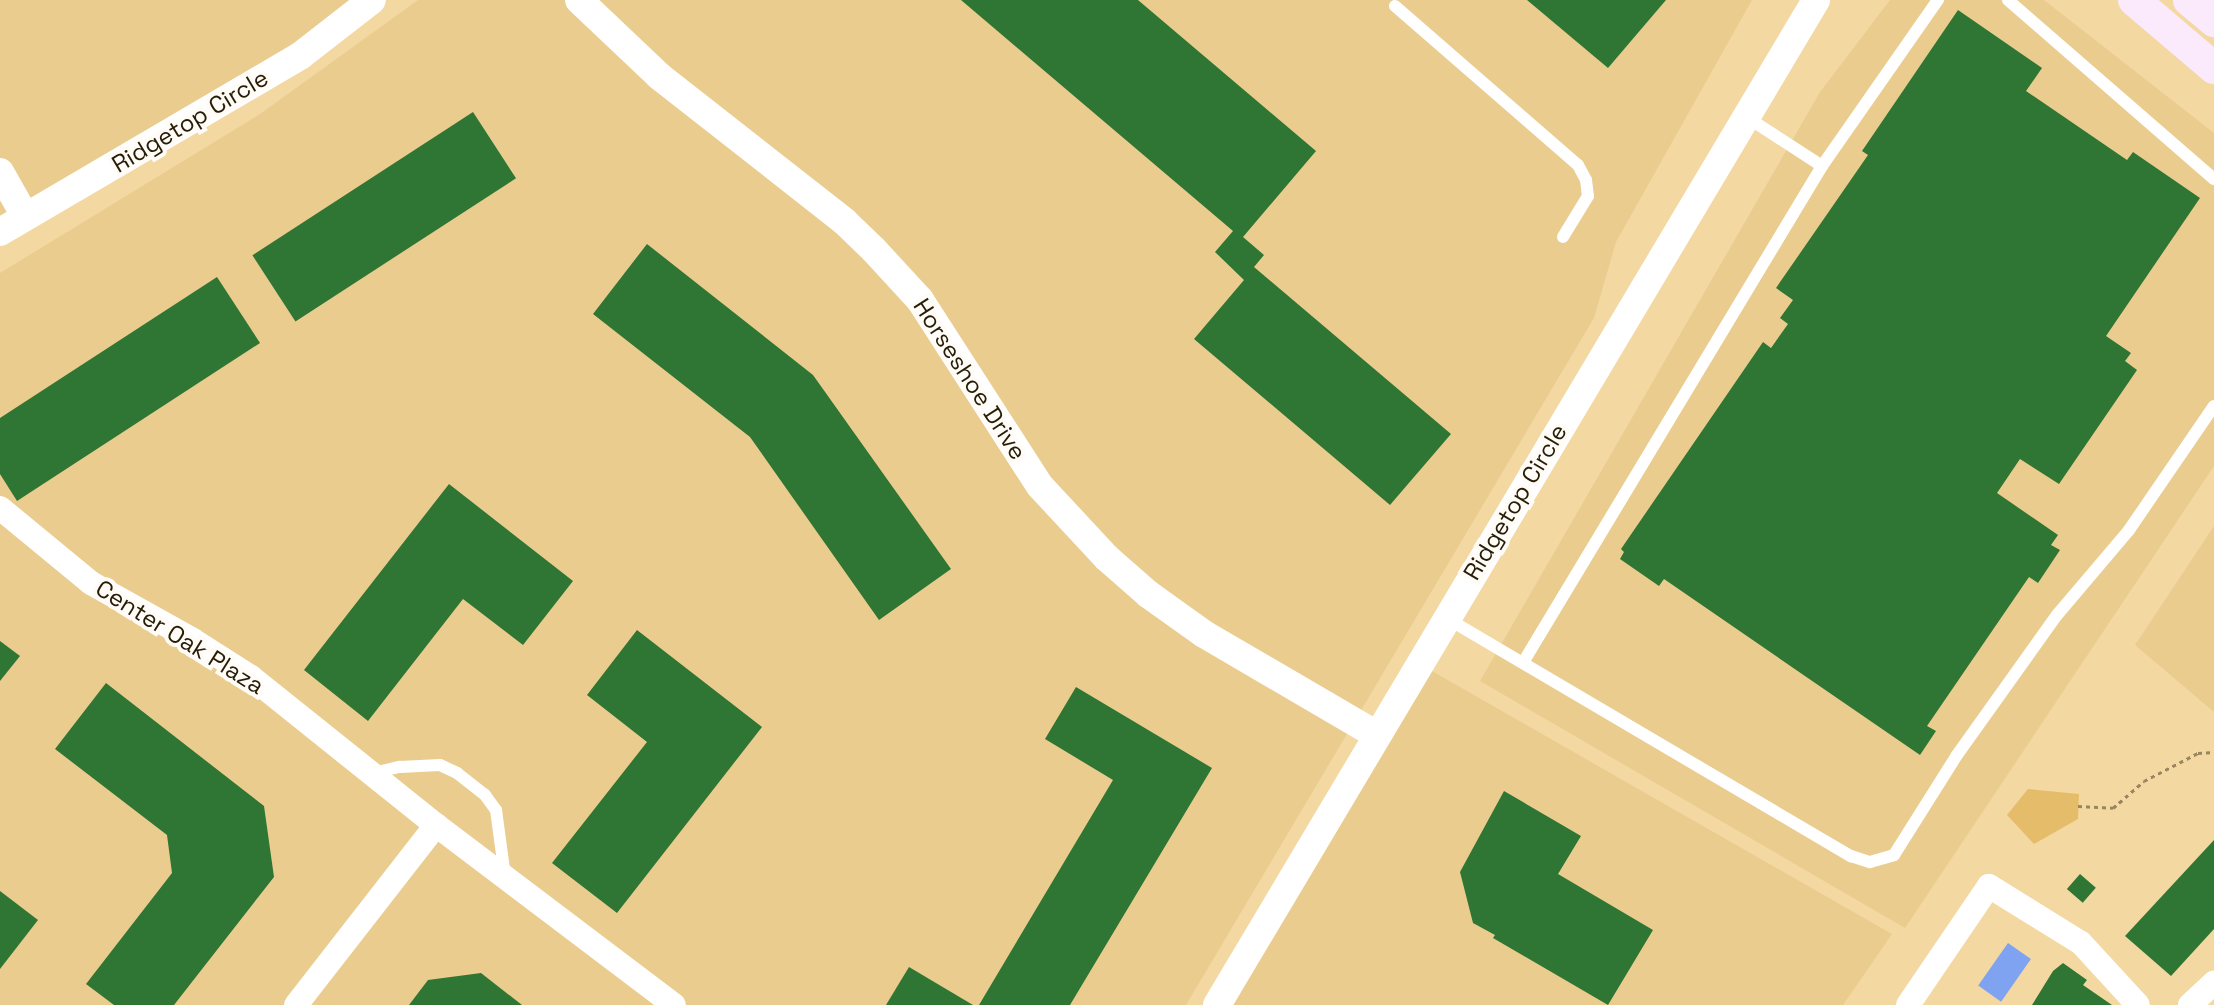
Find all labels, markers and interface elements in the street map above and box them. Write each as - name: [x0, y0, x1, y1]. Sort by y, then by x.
- street label: Ridgetop Circle: [107, 63, 273, 179]
- street label: Horseshoe Drive: [907, 293, 1033, 465]
- street label: Ridgetop Circle: [1457, 419, 1573, 585]
- street label: Center Oak Plaza: [90, 574, 270, 700]

